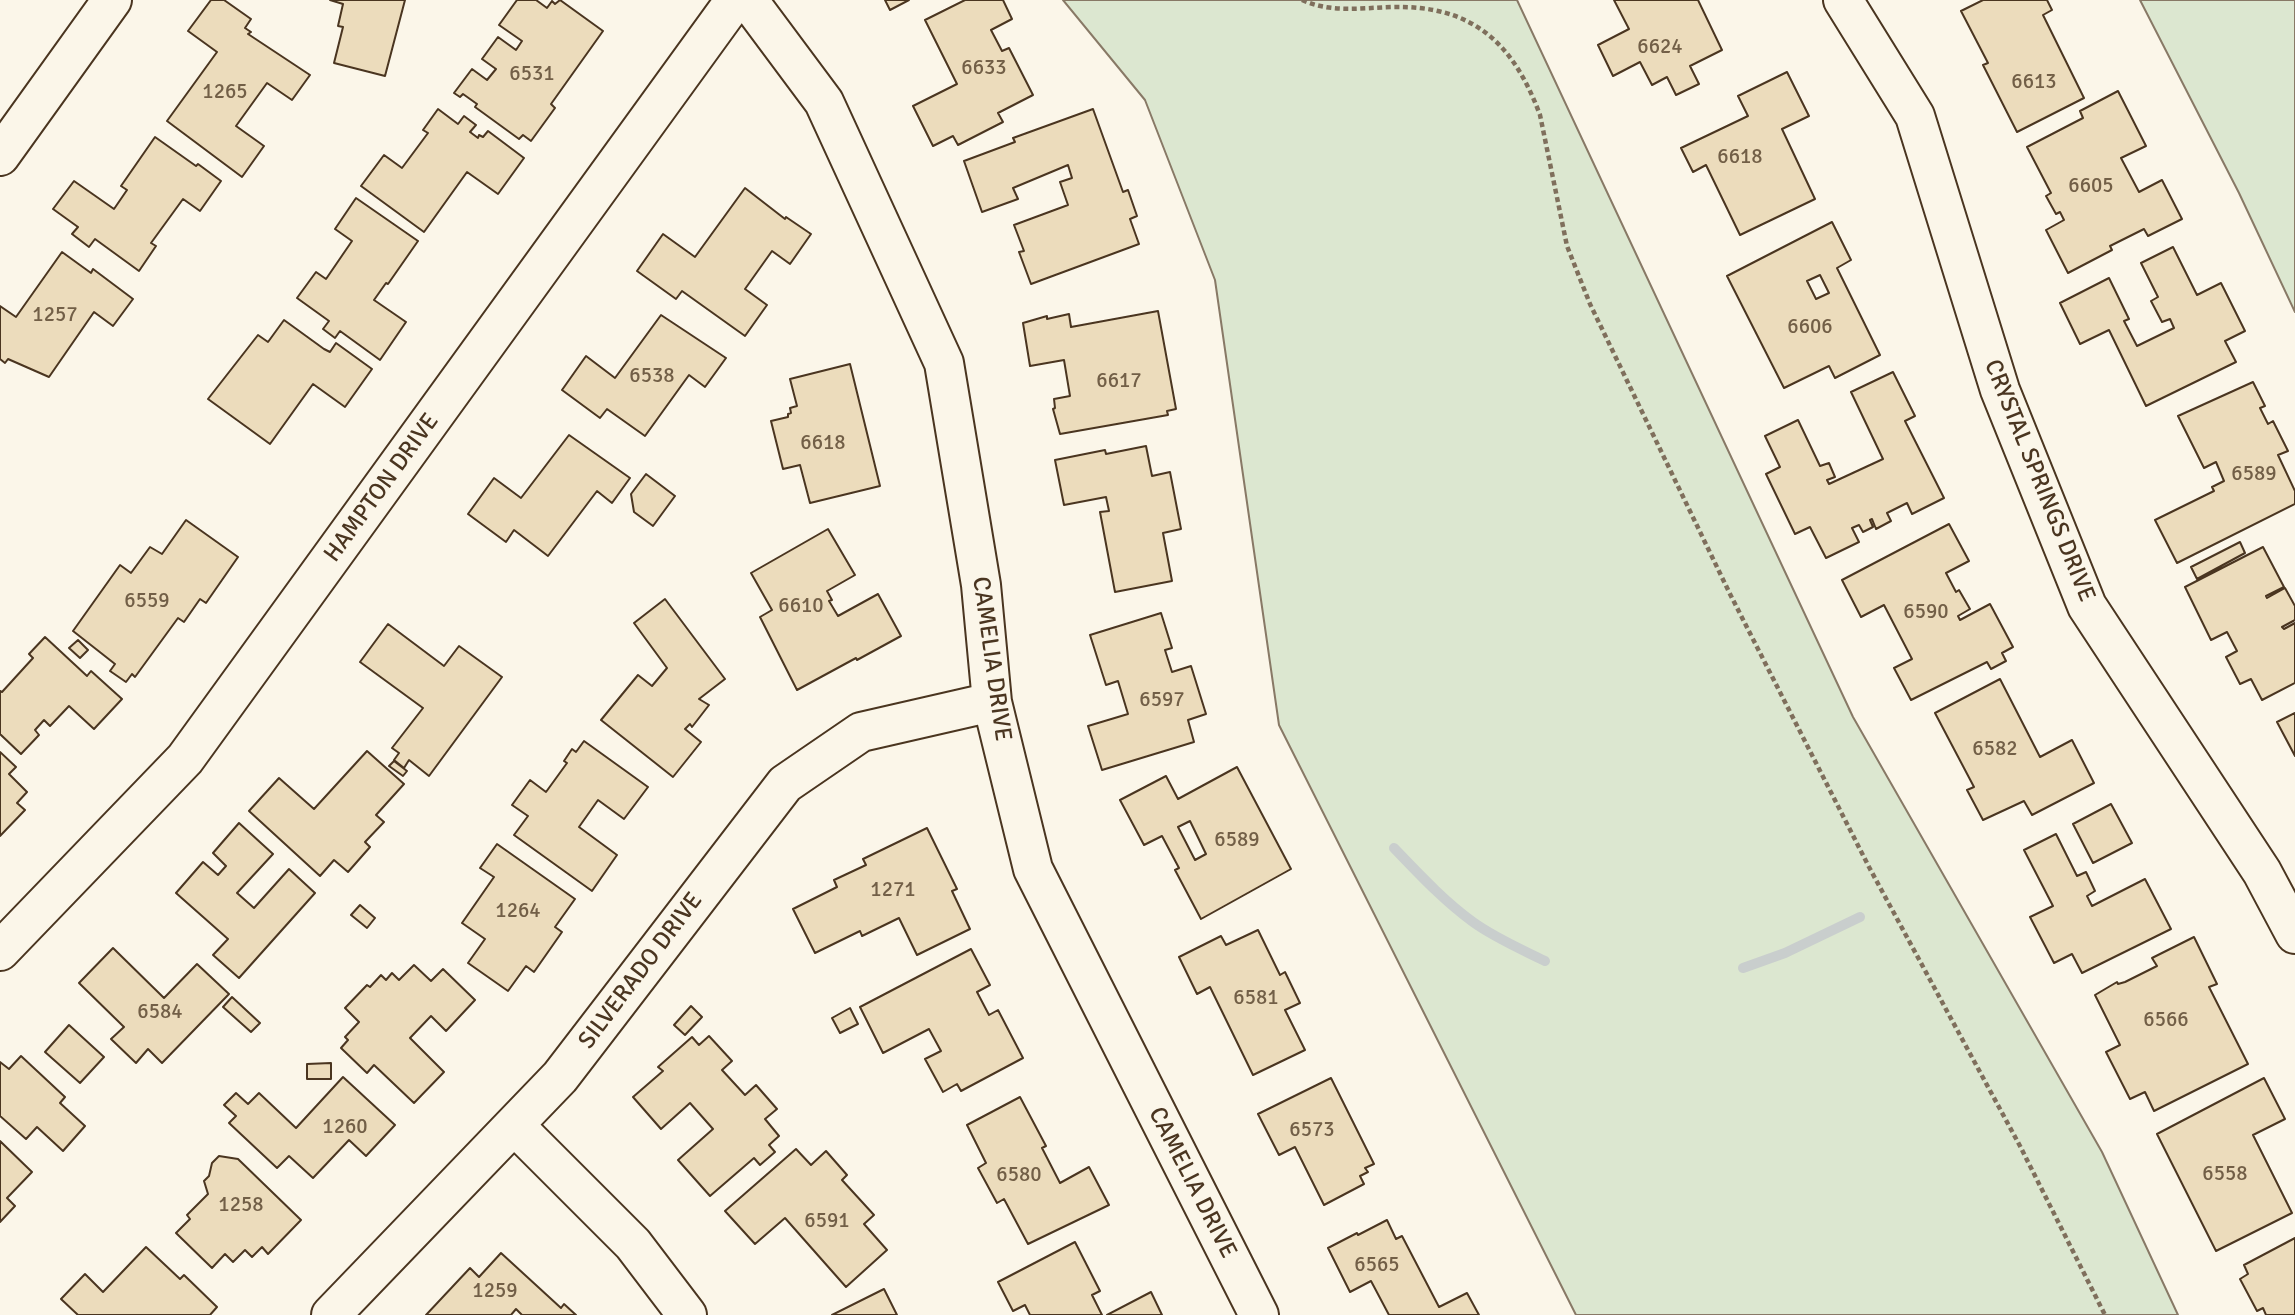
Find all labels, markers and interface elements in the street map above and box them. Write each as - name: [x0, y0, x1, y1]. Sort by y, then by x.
- house number: 6624: [1637, 34, 1683, 60]
- house number: 6633: [961, 55, 1007, 81]
- house number: 6531: [509, 61, 555, 87]
- house number: 6613: [2011, 69, 2057, 95]
- house number: 1265: [202, 79, 248, 105]
- house number: 6618: [1717, 144, 1763, 170]
- house number: 6605: [2068, 173, 2114, 199]
- house number: 1257: [32, 302, 78, 328]
- house number: 6606: [1787, 314, 1833, 340]
- street label: CRYSTAL SPRINGS DRIVE: [1977, 356, 2101, 606]
- house number: 6538: [629, 363, 675, 389]
- house number: 6617: [1096, 368, 1142, 394]
- street label: HAMPTON DRIVE: [318, 408, 446, 568]
- house number: 6618: [800, 430, 846, 456]
- house number: 6589: [2231, 461, 2277, 487]
- street label: CAMELIA DRIVE: [965, 575, 1017, 743]
- house number: 6559: [124, 588, 170, 614]
- house number: 6610: [778, 593, 824, 619]
- house number: 6590: [1903, 599, 1949, 625]
- house number: 6597: [1139, 687, 1185, 713]
- house number: 6582: [1972, 736, 2018, 762]
- house number: 6589: [1214, 827, 1260, 853]
- house number: 1271: [870, 877, 916, 903]
- street label: SILVERADO DRIVE: [573, 887, 709, 1055]
- house number: 1264: [495, 898, 541, 924]
- house number: 6581: [1233, 985, 1279, 1011]
- house number: 6584: [137, 999, 183, 1025]
- house number: 6566: [2143, 1007, 2189, 1033]
- street label: CAMELIA DRIVE: [1142, 1103, 1242, 1263]
- house number: 1260: [322, 1114, 368, 1140]
- house number: 6573: [1289, 1117, 1335, 1143]
- house number: 6558: [2202, 1161, 2248, 1187]
- house number: 6580: [996, 1162, 1042, 1188]
- house number: 1258: [218, 1192, 264, 1218]
- house number: 6591: [804, 1208, 850, 1234]
- house number: 6565: [1354, 1252, 1400, 1278]
- house number: 1259: [472, 1278, 518, 1304]

